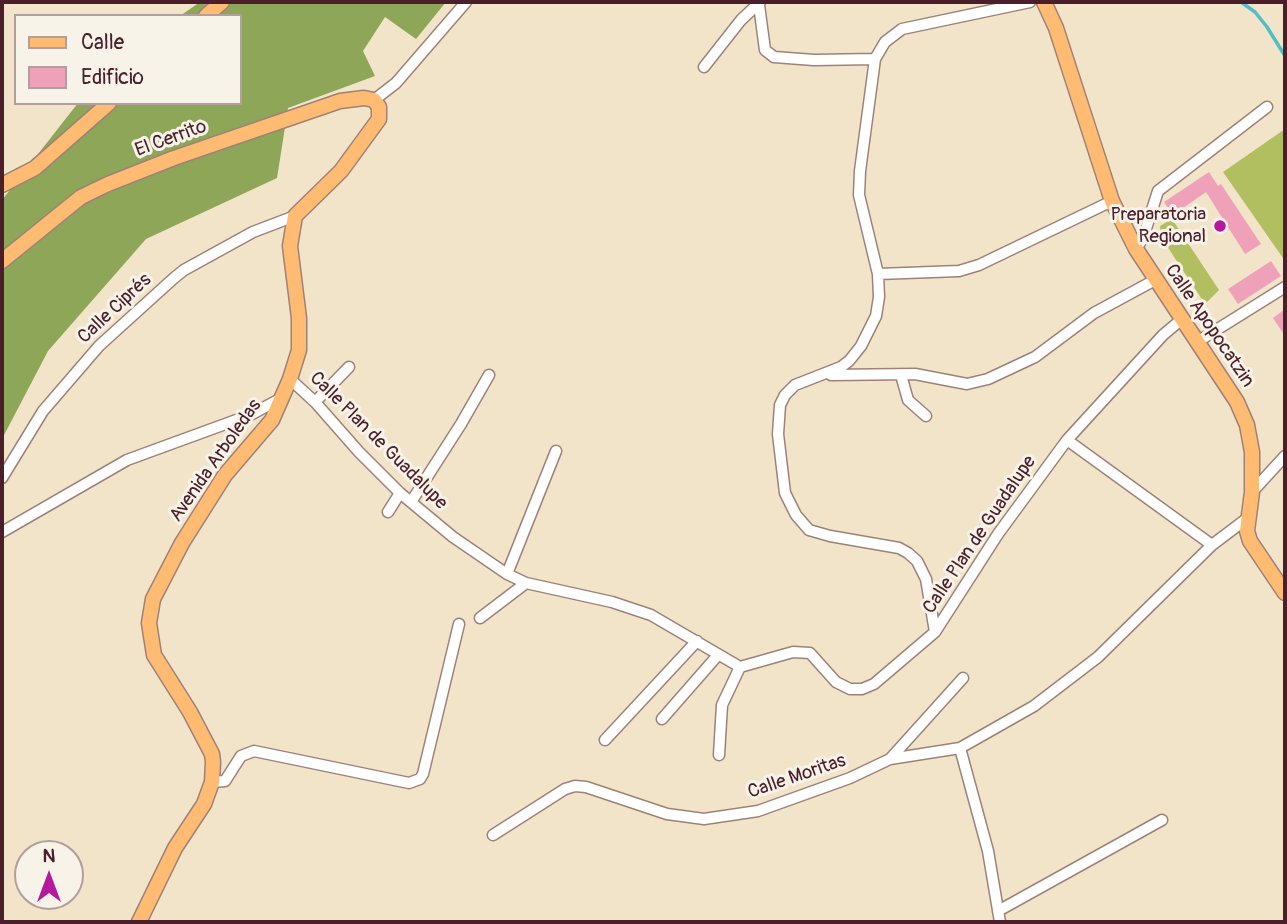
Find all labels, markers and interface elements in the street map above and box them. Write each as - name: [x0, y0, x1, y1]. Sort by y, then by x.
- legend: [14, 14, 242, 105]
- text: Calle: [81, 29, 124, 56]
- text: Edificio: [81, 64, 144, 91]
- street label: El Cerrito: [132, 116, 210, 162]
- place label: Preparatoria Regional: [1110, 204, 1206, 248]
- marker: Preparatoria Regional: [1212, 218, 1228, 234]
- street label: Calle Apopocatzin: [1159, 260, 1259, 392]
- street label: Calle Ciprés: [73, 269, 157, 349]
- street label: Calle Plan de Guadalupe: [304, 367, 452, 515]
- street label: Avenida Arboledas: [165, 395, 267, 527]
- street label: Calle Plan de Guadalupe: [919, 452, 1041, 618]
- street label: Calle Moritas: [745, 750, 849, 804]
- north arrow: [14, 840, 84, 910]
- text: N: [43, 844, 55, 868]

